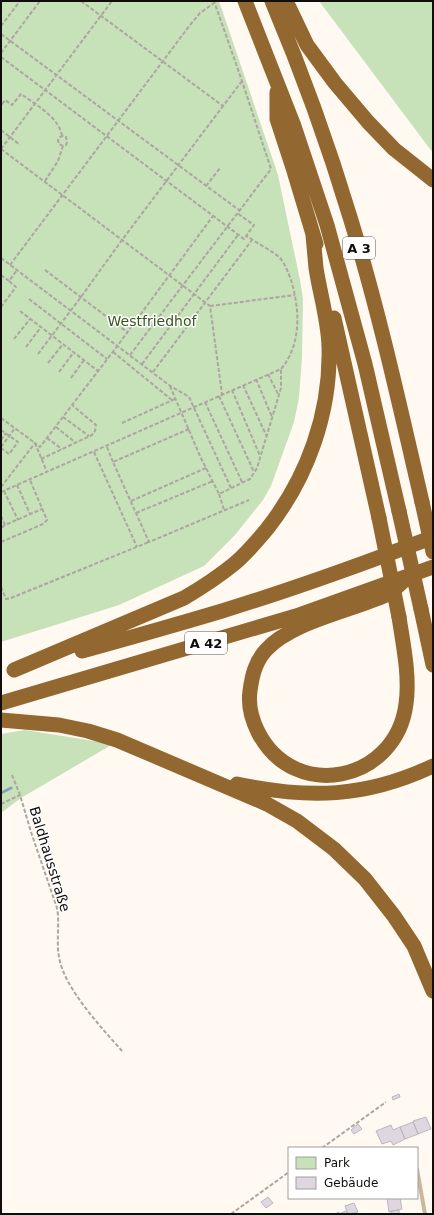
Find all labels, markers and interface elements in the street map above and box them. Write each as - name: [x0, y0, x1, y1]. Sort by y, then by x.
- road number: A 3: [343, 237, 375, 259]
- park label: Westfriedhof: [108, 313, 197, 329]
- road number: A 42: [185, 632, 227, 654]
- street label: Baldhausstraße: [26, 804, 74, 914]
- legend: [288, 1147, 418, 1199]
- text: Park: [324, 1156, 350, 1170]
- text: Gebäude: [324, 1176, 378, 1190]

